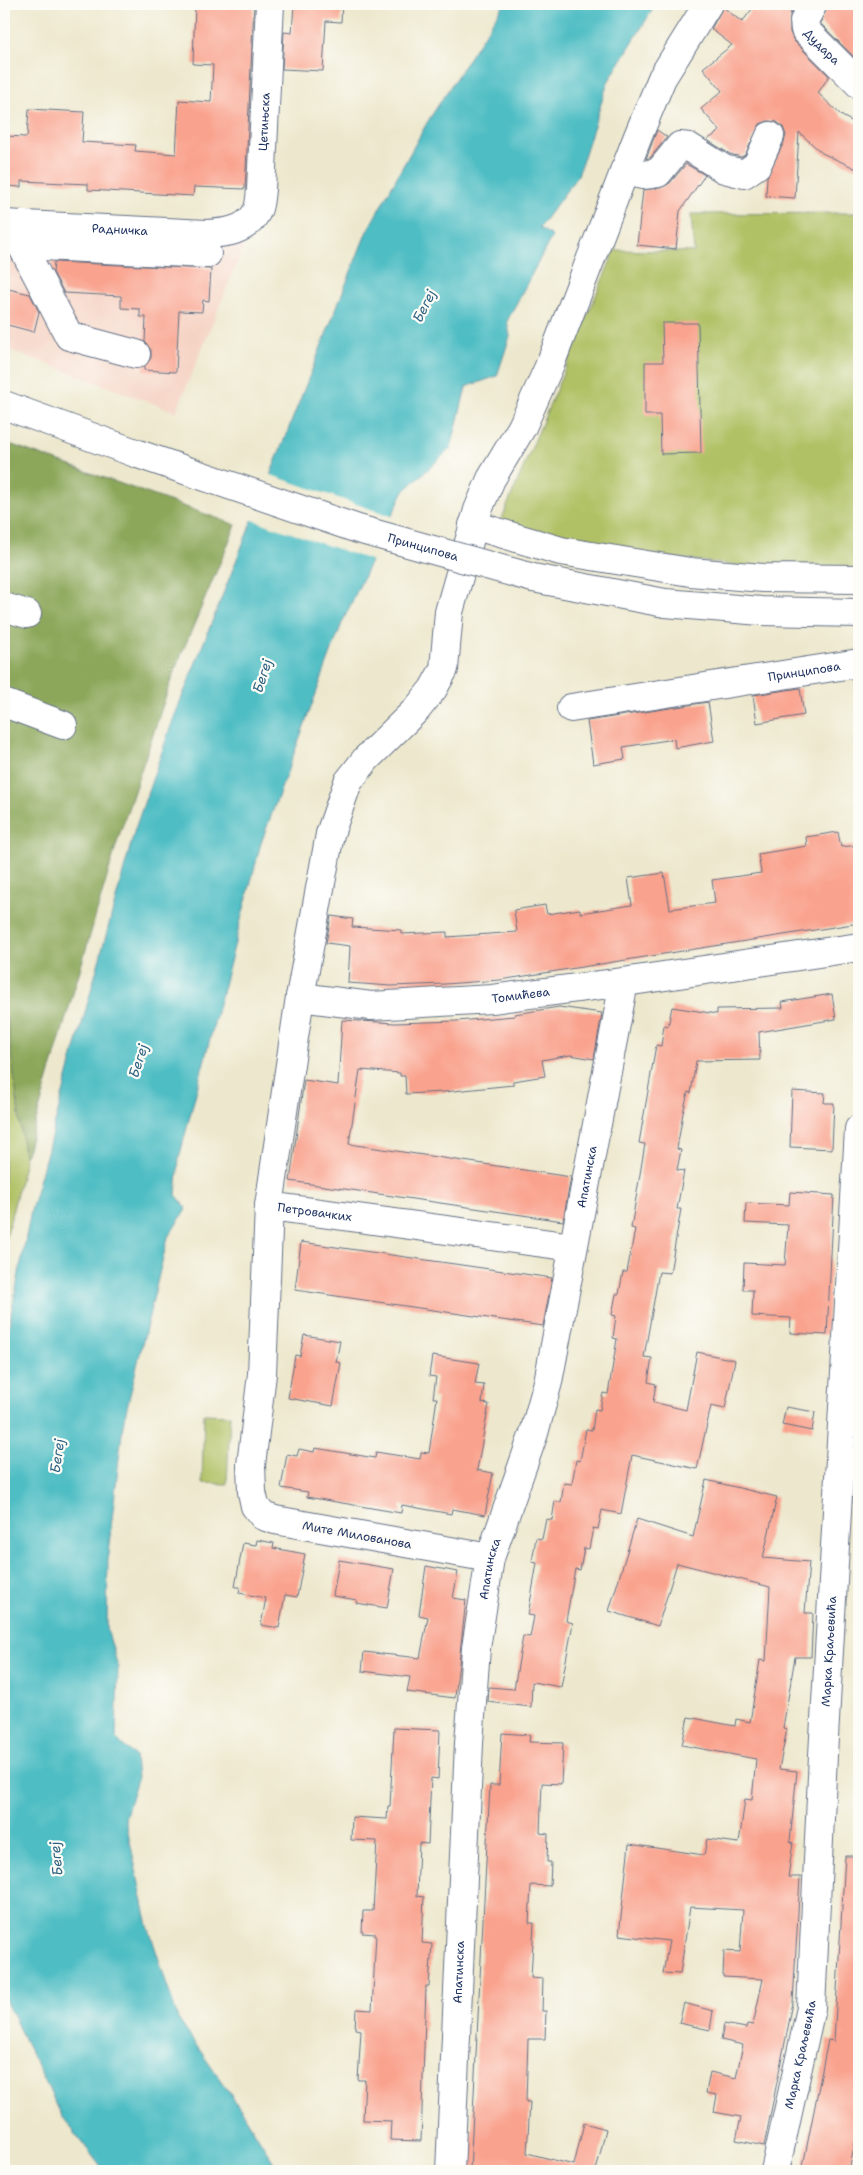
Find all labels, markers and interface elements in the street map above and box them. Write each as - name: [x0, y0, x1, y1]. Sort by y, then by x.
- street label: Дудара: [800, 25, 844, 69]
- street label: Цетињска: [255, 92, 274, 151]
- street label: Радничка: [91, 220, 149, 239]
- water label: Бегеј: [408, 286, 440, 325]
- street label: Принципова: [386, 530, 461, 565]
- water label: Бегеј: [248, 657, 276, 695]
- street label: Принципова: [767, 658, 842, 685]
- street label: Томићева: [491, 984, 551, 1007]
- water label: Бегеј: [124, 1042, 152, 1080]
- street label: Апатинска: [573, 1144, 601, 1209]
- street label: Петровачких: [276, 1199, 353, 1225]
- water label: Бегеј: [46, 1437, 68, 1474]
- street label: Мите Милованова: [301, 1517, 414, 1553]
- street label: Апатинска: [476, 1535, 505, 1601]
- street label: Марка Краљевића: [818, 1595, 840, 1707]
- water label: Бегеј: [46, 1841, 66, 1877]
- street label: Апатинска: [449, 1940, 468, 2004]
- street label: Марка Краљевића: [781, 2000, 819, 2111]

